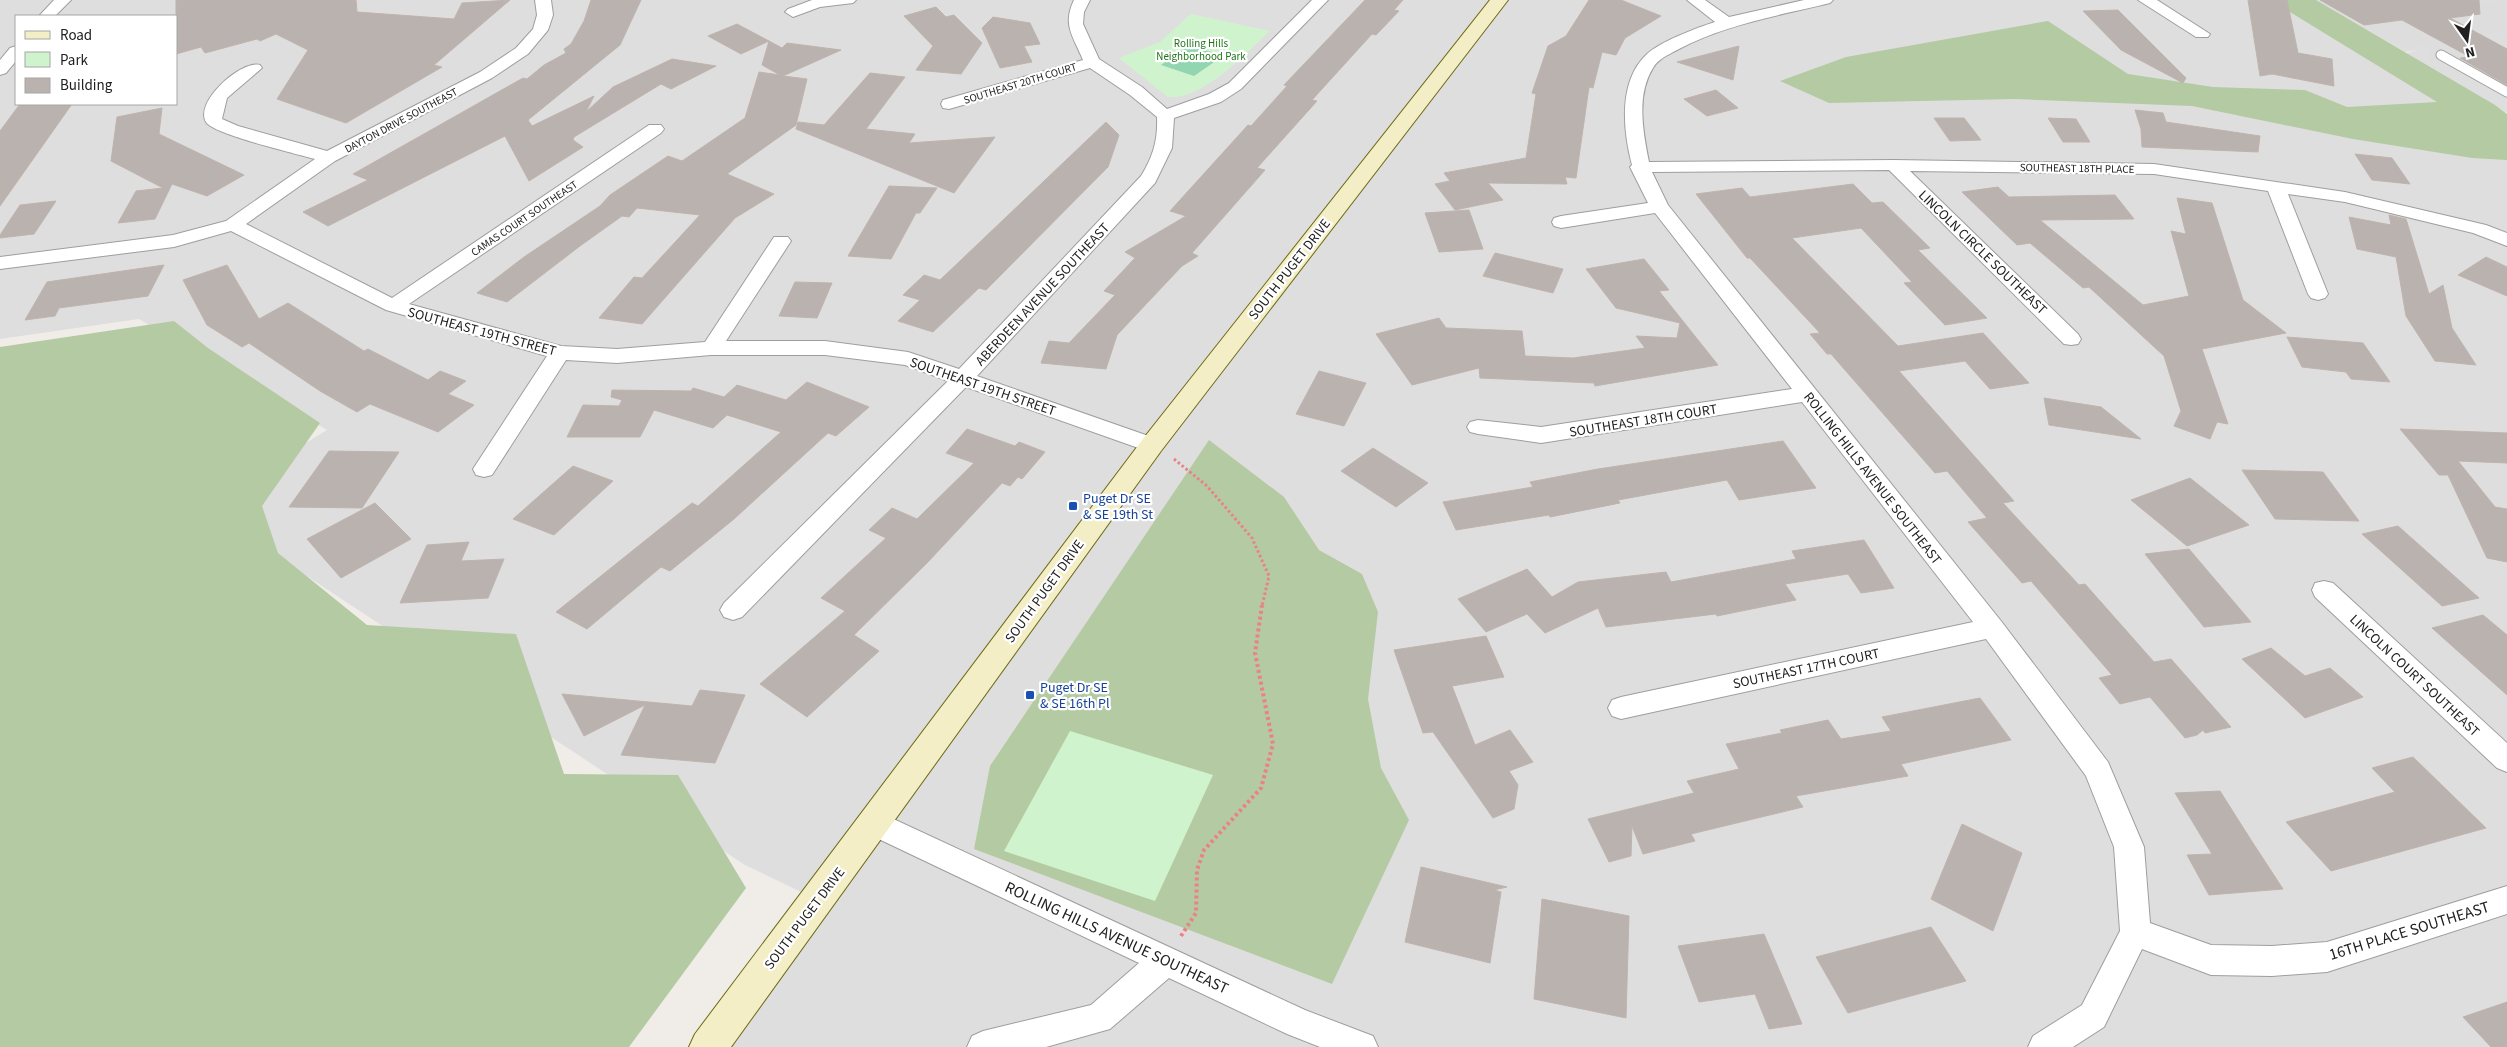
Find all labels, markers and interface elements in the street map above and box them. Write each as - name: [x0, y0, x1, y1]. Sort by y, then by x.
- legend: [15, 15, 178, 105]
- north arrow: [2442, 15, 2492, 65]
- text: Road: [60, 25, 92, 46]
- park label: Rolling Hills Neighborhood Park: [1156, 36, 1246, 64]
- text: N: [2463, 41, 2477, 62]
- text: Park: [60, 50, 89, 71]
- street label: SOUTHEAST 20TH COURT: [962, 59, 1079, 108]
- text: Building: [60, 75, 113, 96]
- street label: DAYTON DRIVE SOUTHEAST: [342, 84, 460, 157]
- street label: SOUTHEAST 18TH PLACE: [2020, 160, 2135, 177]
- street label: CAMAS COURT SOUTHEAST: [468, 177, 581, 260]
- street label: LINCOLN CIRCLE SOUTHEAST: [1914, 186, 2051, 320]
- street label: SOUTH PUGET DRIVE: [1244, 215, 1336, 324]
- street label: ABERDEEN AVENUE SOUTHEAST: [971, 218, 1115, 371]
- street label: SOUTHEAST 19TH STREET: [405, 302, 559, 362]
- street label: SOUTHEAST 19TH STREET: [907, 353, 1059, 421]
- street label: ROLLING HILLS AVENUE SOUTHEAST: [1799, 388, 1946, 569]
- street label: SOUTHEAST 18TH COURT: [1568, 399, 1719, 443]
- place label: Puget Dr SE & SE 19th St: [1083, 489, 1153, 525]
- marker: Puget Dr SE & SE 19th St: [1067, 500, 1079, 512]
- street label: SOUTH PUGET DRIVE: [1000, 536, 1089, 647]
- street label: LINCOLN COURT SOUTHEAST: [2345, 610, 2484, 742]
- street label: SOUTHEAST 17TH COURT: [1731, 644, 1882, 694]
- place label: Puget Dr SE & SE 16th Pl: [1040, 678, 1110, 714]
- marker: Puget Dr SE & SE 16th Pl: [1024, 689, 1036, 701]
- street label: SOUTH PUGET DRIVE: [760, 863, 850, 974]
- street label: ROLLING HILLS AVENUE SOUTHEAST: [1001, 876, 1232, 1000]
- street label: 16TH PLACE SOUTHEAST: [2326, 896, 2493, 966]

